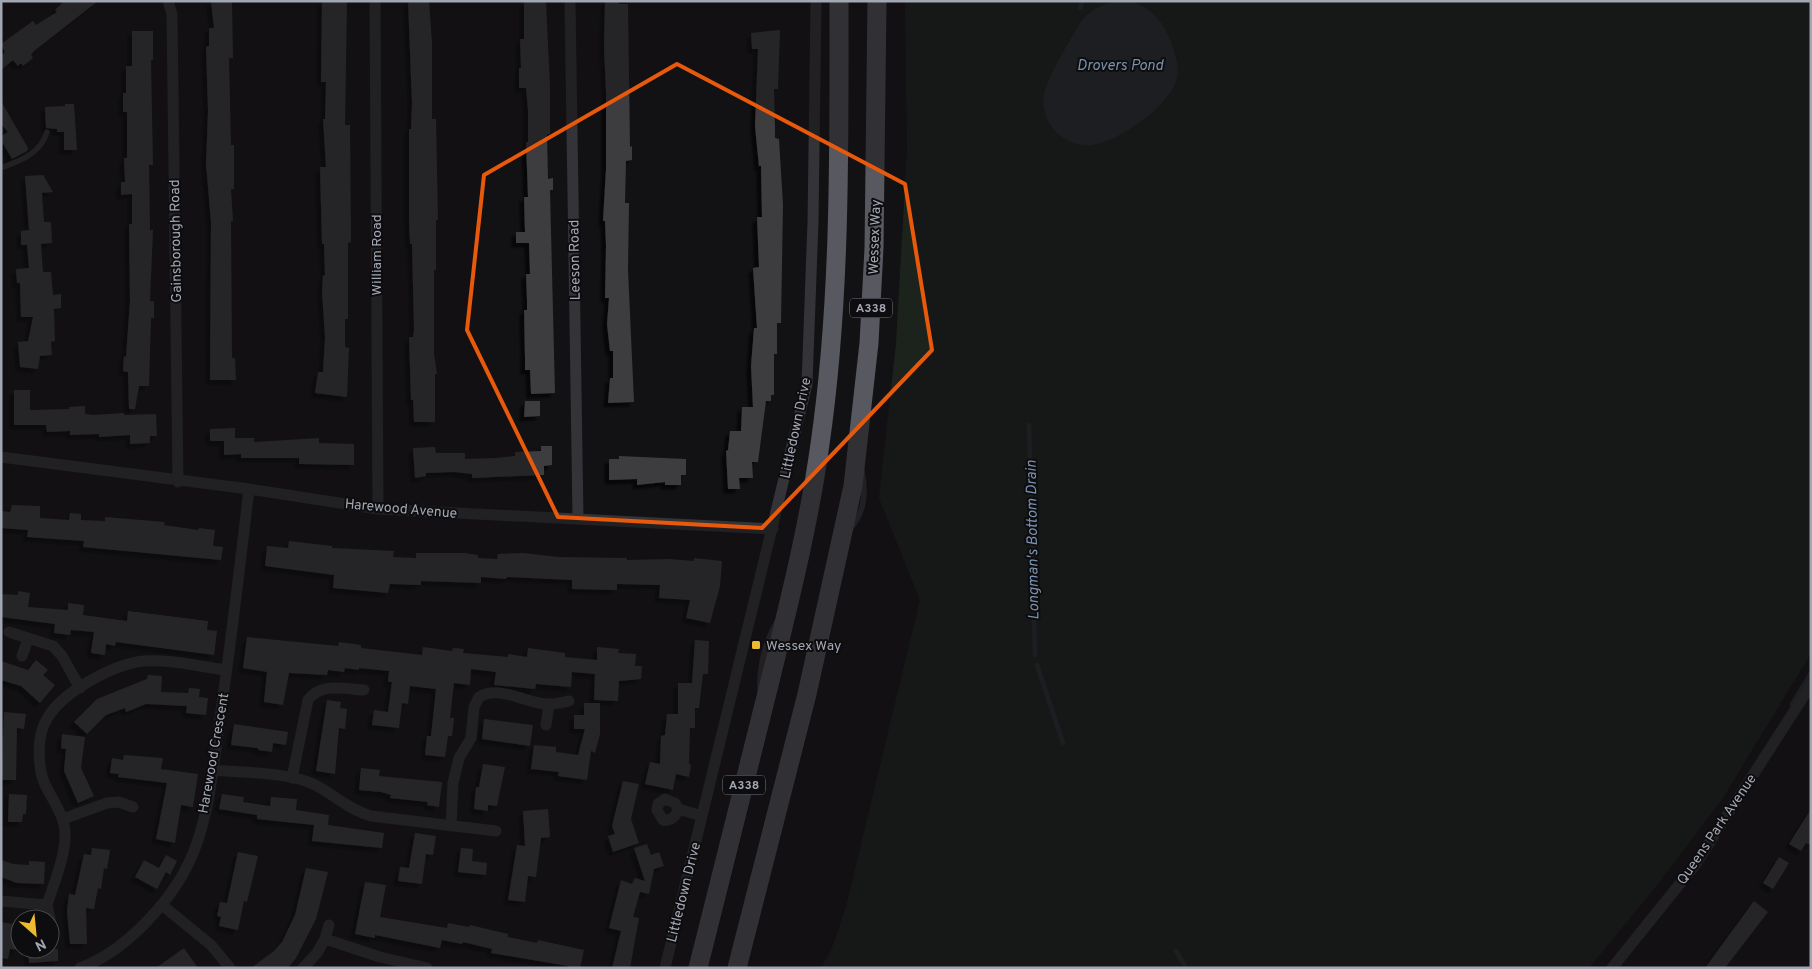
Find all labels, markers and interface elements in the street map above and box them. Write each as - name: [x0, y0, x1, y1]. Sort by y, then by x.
- water label: Drovers Pond: [1077, 57, 1164, 76]
- street label: Gainsborough Road: [167, 179, 186, 303]
- street label: Wessex Way: [866, 199, 885, 275]
- street label: William Road: [369, 214, 386, 296]
- street label: Leeson Road: [566, 219, 585, 300]
- road number: A338: [850, 298, 892, 318]
- street label: Littledown Drive: [777, 376, 815, 480]
- water label: Longman's Bottom Drain: [1023, 460, 1044, 620]
- street label: Harewood Avenue: [344, 496, 458, 523]
- place label: Wessex Way: [766, 638, 841, 655]
- marker: Wessex Way: [750, 639, 762, 651]
- street label: Harewood Crescent: [195, 692, 233, 815]
- street label: Queens Park Avenue: [1674, 771, 1761, 888]
- road number: A338: [723, 776, 765, 794]
- street label: Littledown Drive: [664, 840, 705, 944]
- north arrow: [10, 909, 60, 959]
- text: N: [32, 934, 49, 954]

